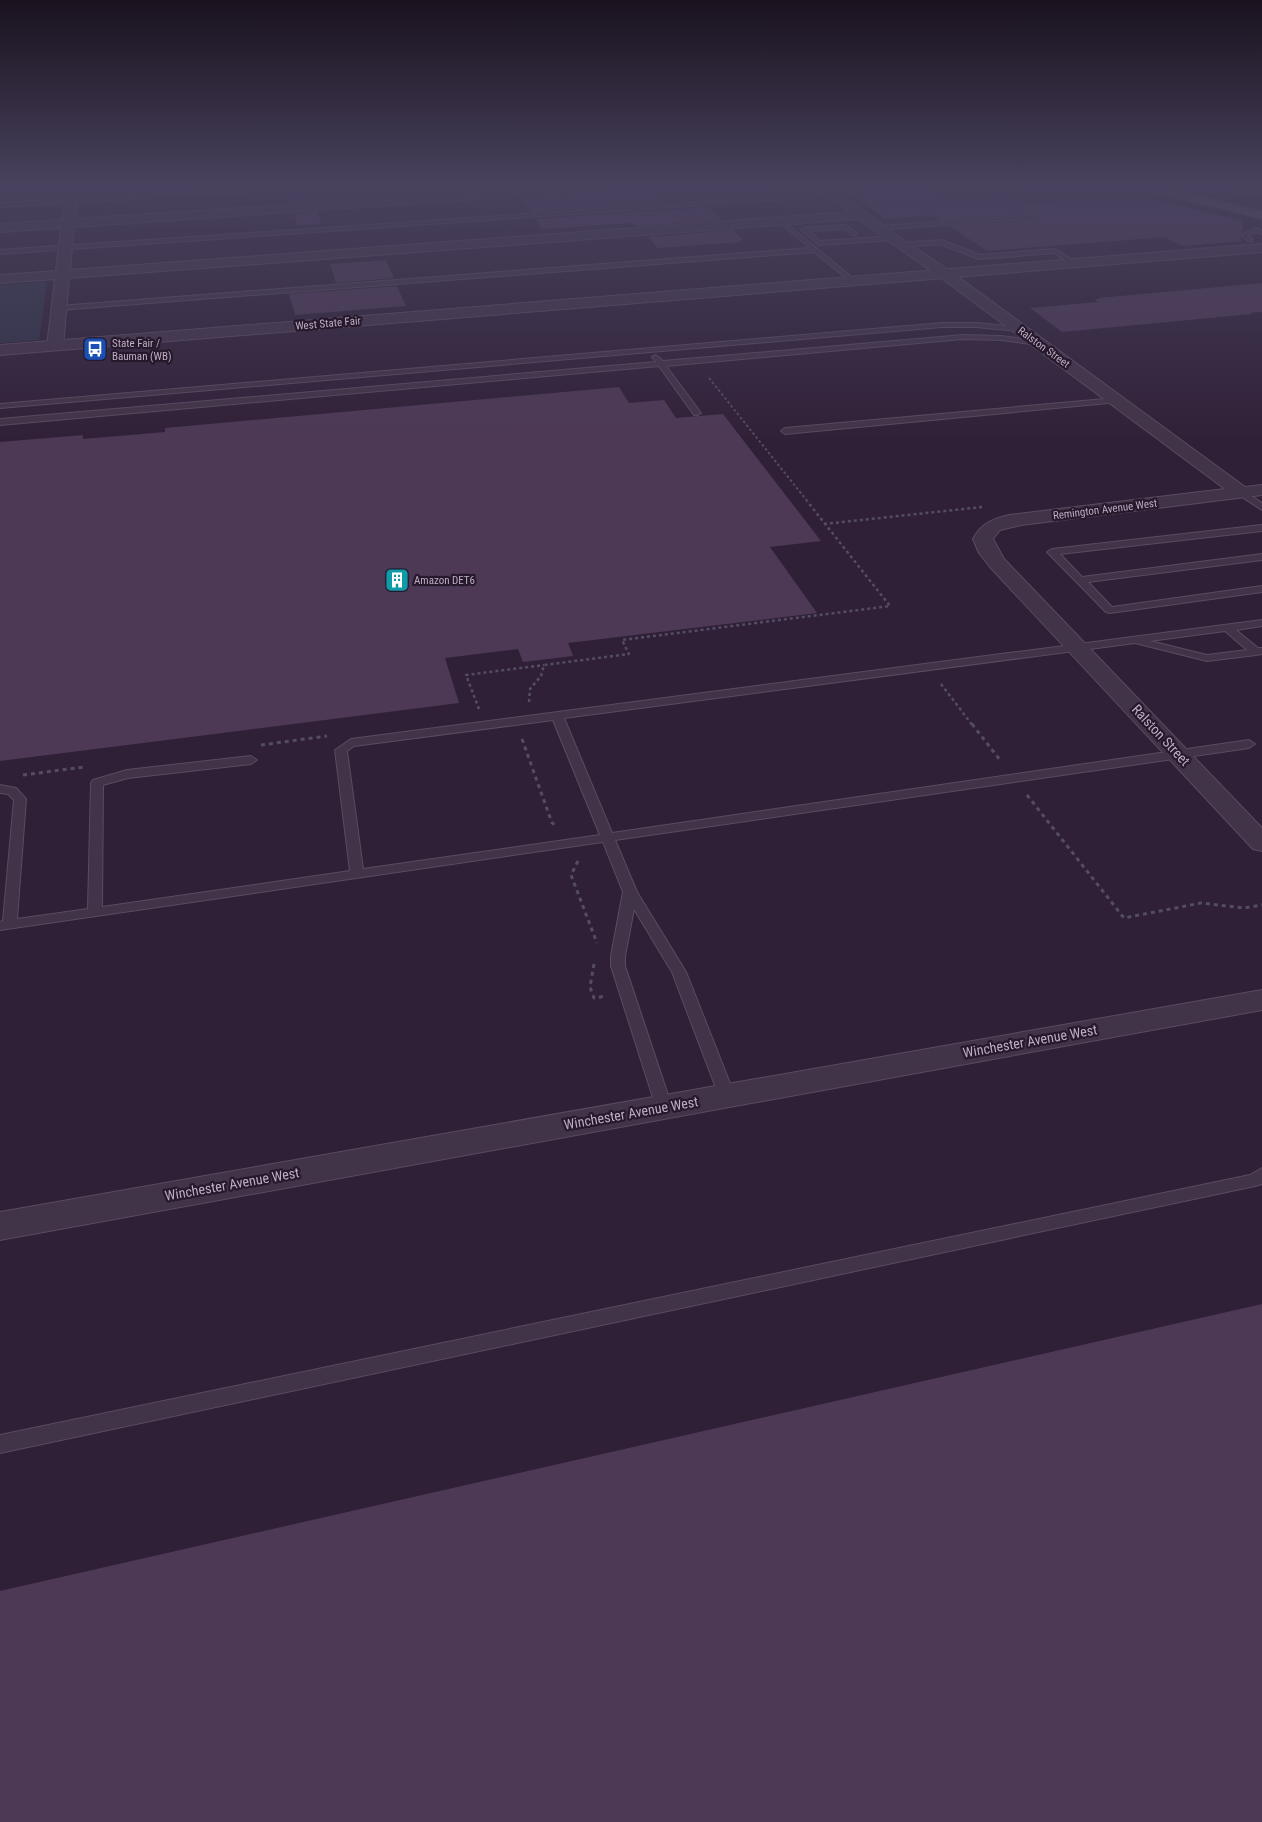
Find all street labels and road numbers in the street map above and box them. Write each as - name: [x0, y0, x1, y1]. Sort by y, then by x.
- street label: West State Fair: [295, 314, 362, 333]
- street label: Ralston Street: [1015, 324, 1072, 371]
- street label: Remington Avenue West: [1052, 497, 1158, 522]
- street label: Ralston Street: [1129, 701, 1193, 769]
- street label: Winchester Avenue West: [962, 1021, 1098, 1061]
- street label: Winchester Avenue West: [563, 1093, 699, 1133]
- street label: Winchester Avenue West: [164, 1164, 300, 1204]

